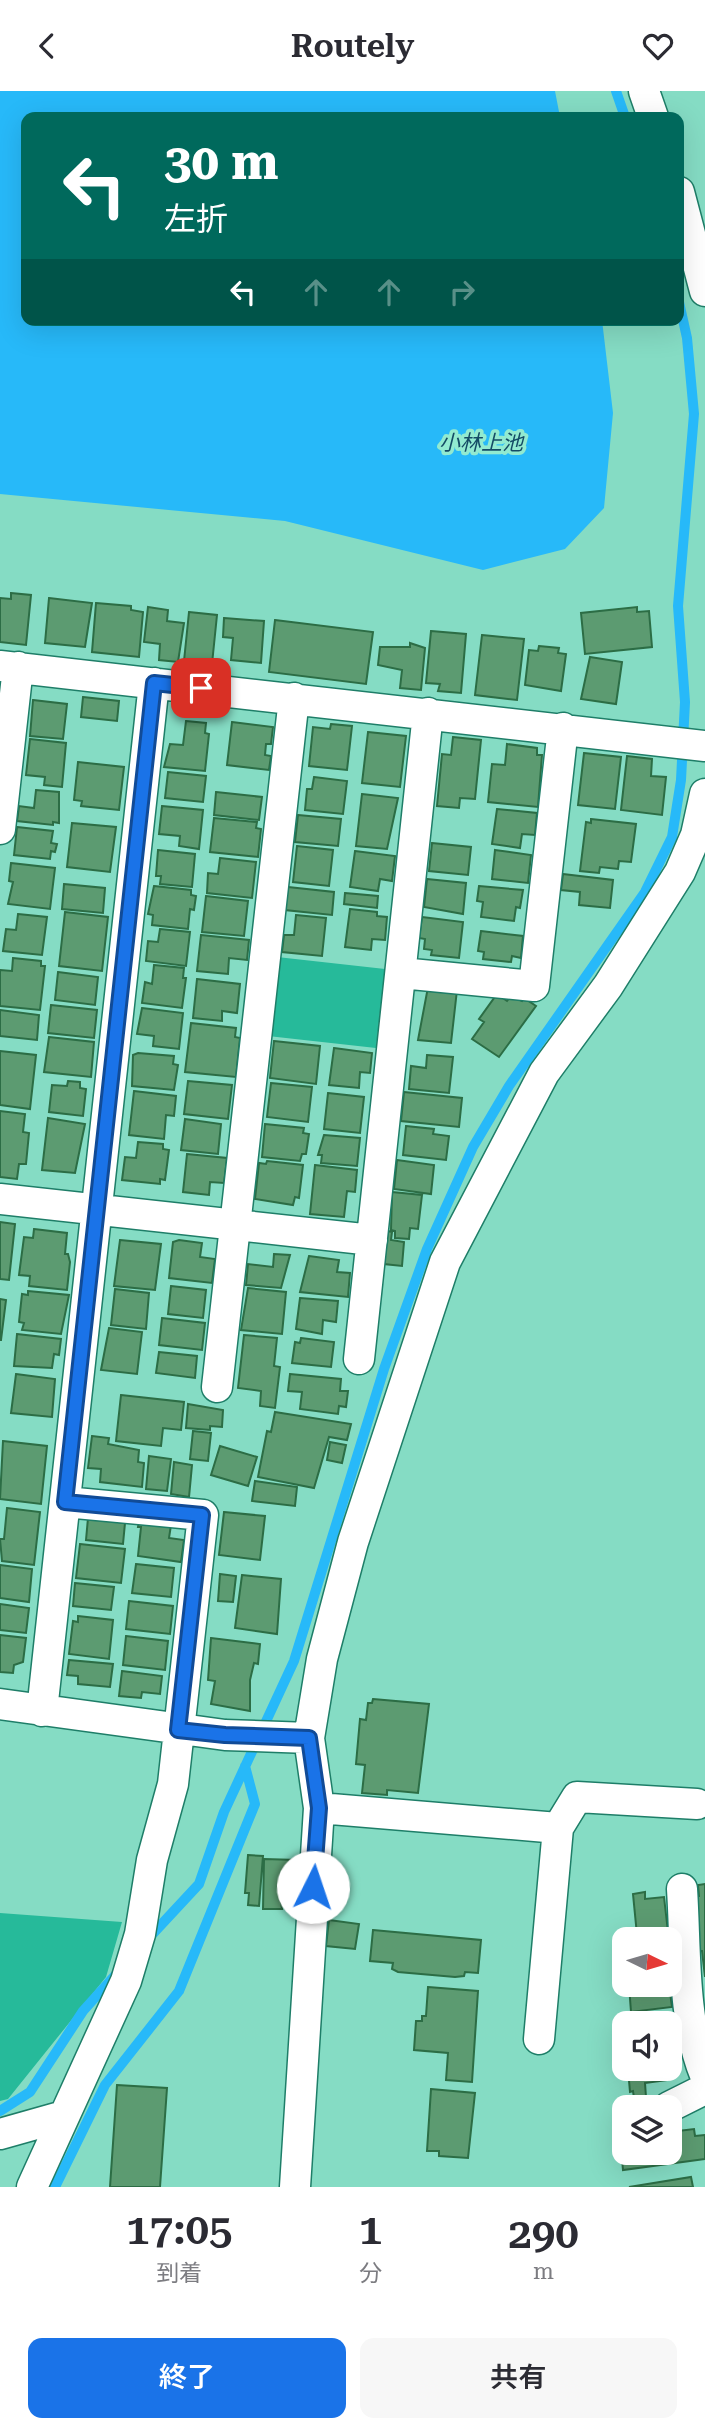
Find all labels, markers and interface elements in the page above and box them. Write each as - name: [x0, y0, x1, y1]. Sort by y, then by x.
- icon: back: [28, 27, 66, 65]
- text: Routely: [291, 27, 414, 65]
- icon: heart: [639, 27, 677, 65]
- text: 30 m: [164, 134, 279, 191]
- icon: left: [49, 140, 140, 231]
- text: 左折: [164, 200, 228, 238]
- icon: left: [224, 273, 262, 311]
- icon: ahead: [297, 273, 335, 311]
- icon: ahead: [370, 273, 408, 311]
- icon: right: [443, 273, 481, 311]
- water label: 小林上池: [439, 431, 525, 455]
- pin: [171, 658, 231, 718]
- icon: arrive: [182, 669, 220, 707]
- position arrow: [276, 1850, 350, 1924]
- north arrow: [612, 1927, 682, 1997]
- map controls: [612, 1927, 682, 2165]
- button: sound: [612, 2011, 682, 2081]
- button: layers: [612, 2095, 682, 2165]
- text: 17:05: [126, 2205, 233, 2254]
- text: 1: [359, 2205, 382, 2254]
- text: 290: [508, 2209, 579, 2258]
- text: m: [533, 2258, 554, 2285]
- text: 到着: [156, 2260, 202, 2287]
- text: 分: [359, 2260, 382, 2287]
- button: 終了: [28, 2338, 346, 2418]
- button: 共有: [360, 2338, 677, 2418]

